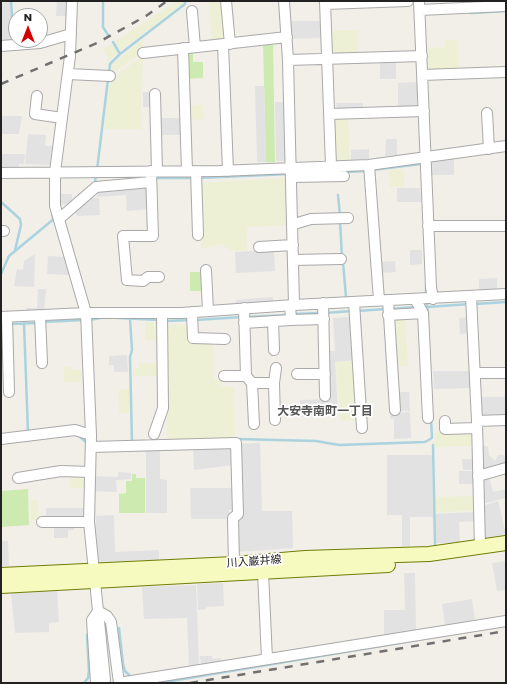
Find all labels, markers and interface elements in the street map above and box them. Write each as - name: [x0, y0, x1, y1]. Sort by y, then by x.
- north arrow: [8, 8, 48, 48]
- text: N: [24, 9, 32, 25]
- district label: 大安寺南町一丁目: [277, 405, 373, 419]
- street label: 川入巌井線: [226, 553, 282, 571]

